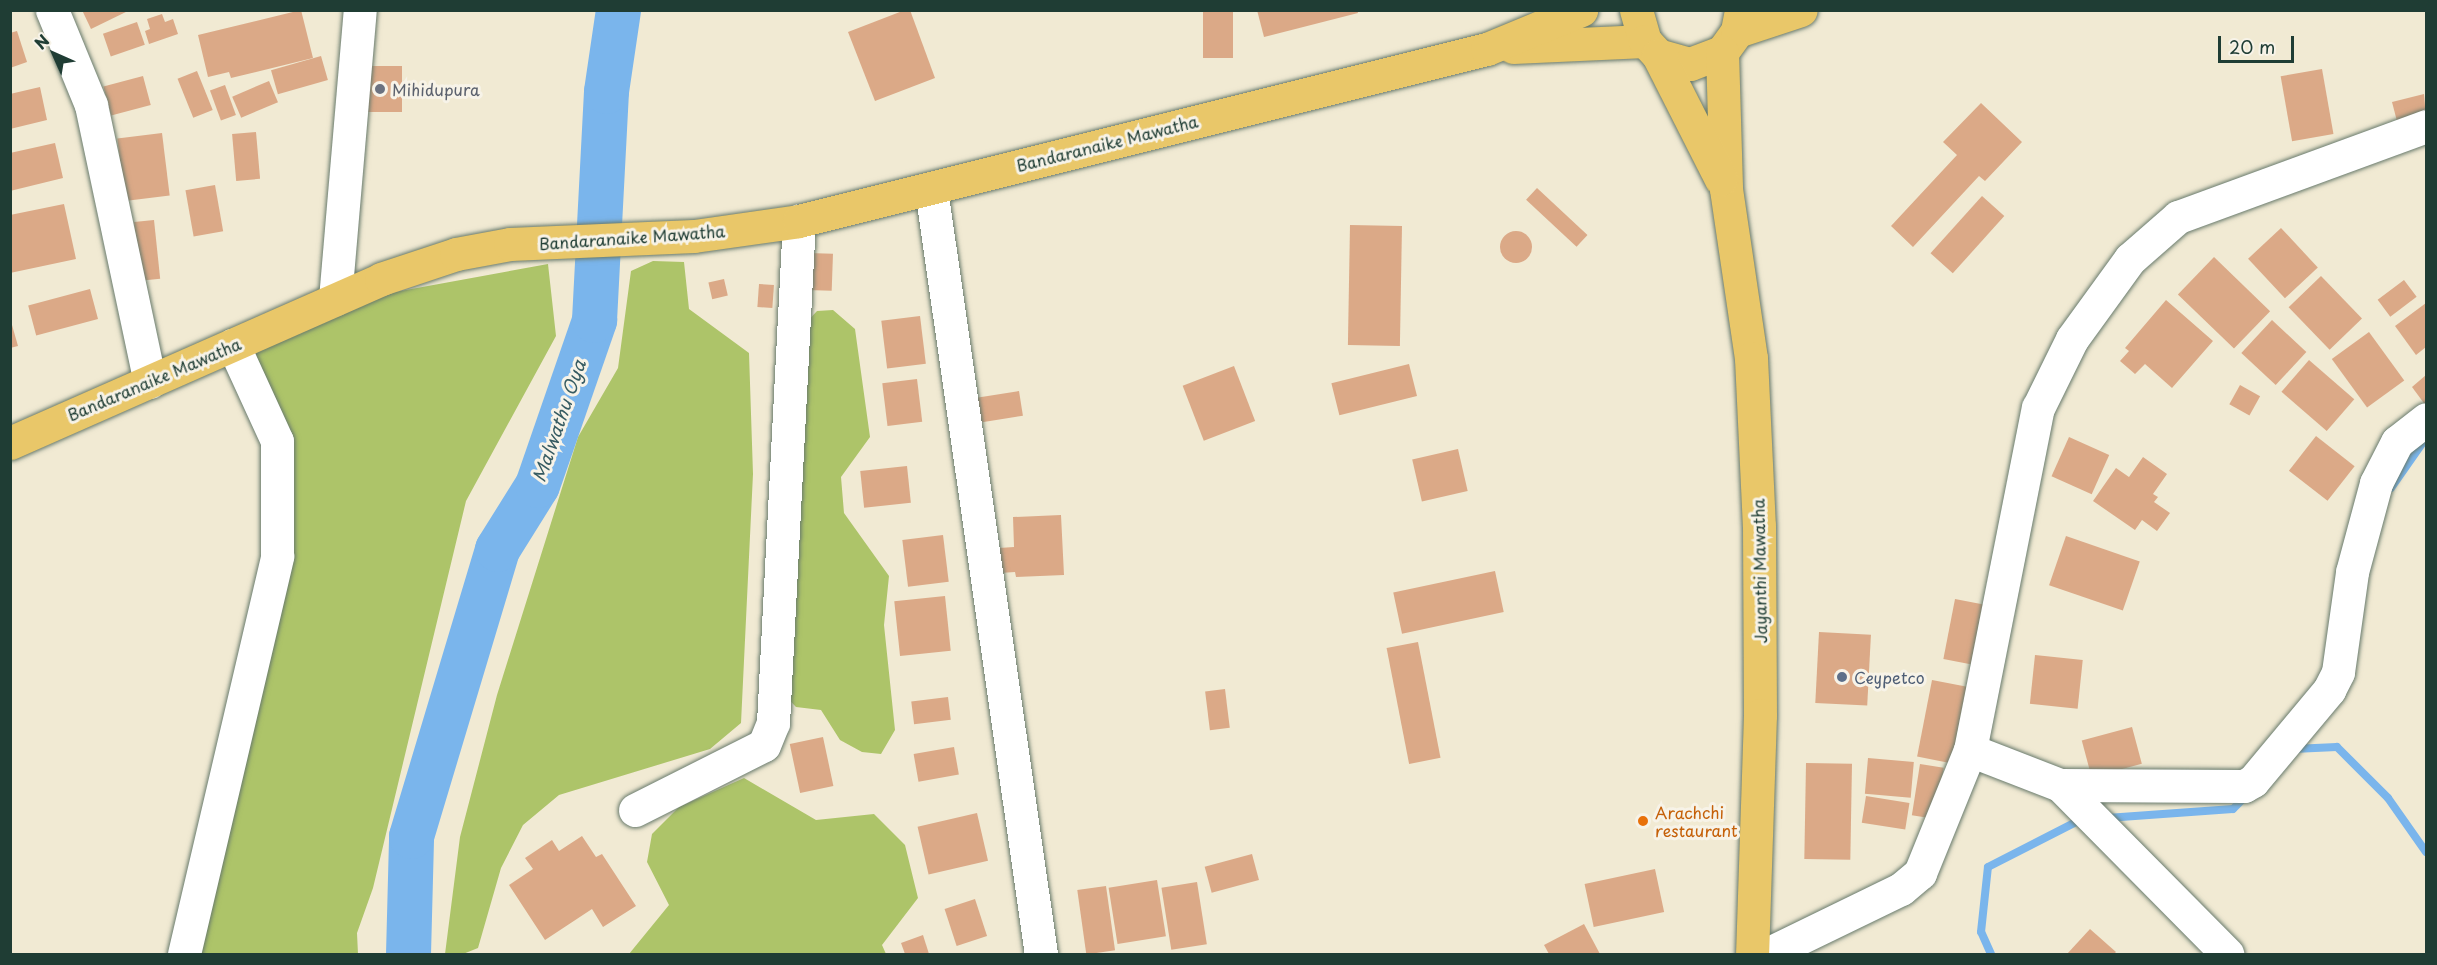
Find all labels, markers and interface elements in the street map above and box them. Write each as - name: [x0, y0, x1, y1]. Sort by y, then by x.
- north arrow: [24, 24, 84, 84]
- scale bar: [2221, 24, 2298, 62]
- text: N: [28, 28, 54, 54]
- text: 20 m: [2229, 33, 2275, 60]
- place label: Mihidupura: [392, 79, 480, 99]
- marker: Mihidupura: [373, 82, 387, 96]
- street label: Bandaranaike Mawatha: [1014, 111, 1200, 175]
- street label: Bandaranaike Mawatha: [538, 221, 726, 253]
- street label: Bandaranaike Mawatha: [64, 334, 244, 424]
- water label: Malwathu Oya: [528, 357, 590, 485]
- street label: Jayanthi Mawatha: [1748, 498, 1770, 644]
- place label: Ceypetco: [1854, 667, 1925, 687]
- marker: Ceypetco: [1835, 670, 1849, 684]
- place label: Arachchi restaurant: [1655, 802, 1738, 840]
- marker: Arachchi restaurant: [1636, 814, 1650, 828]

